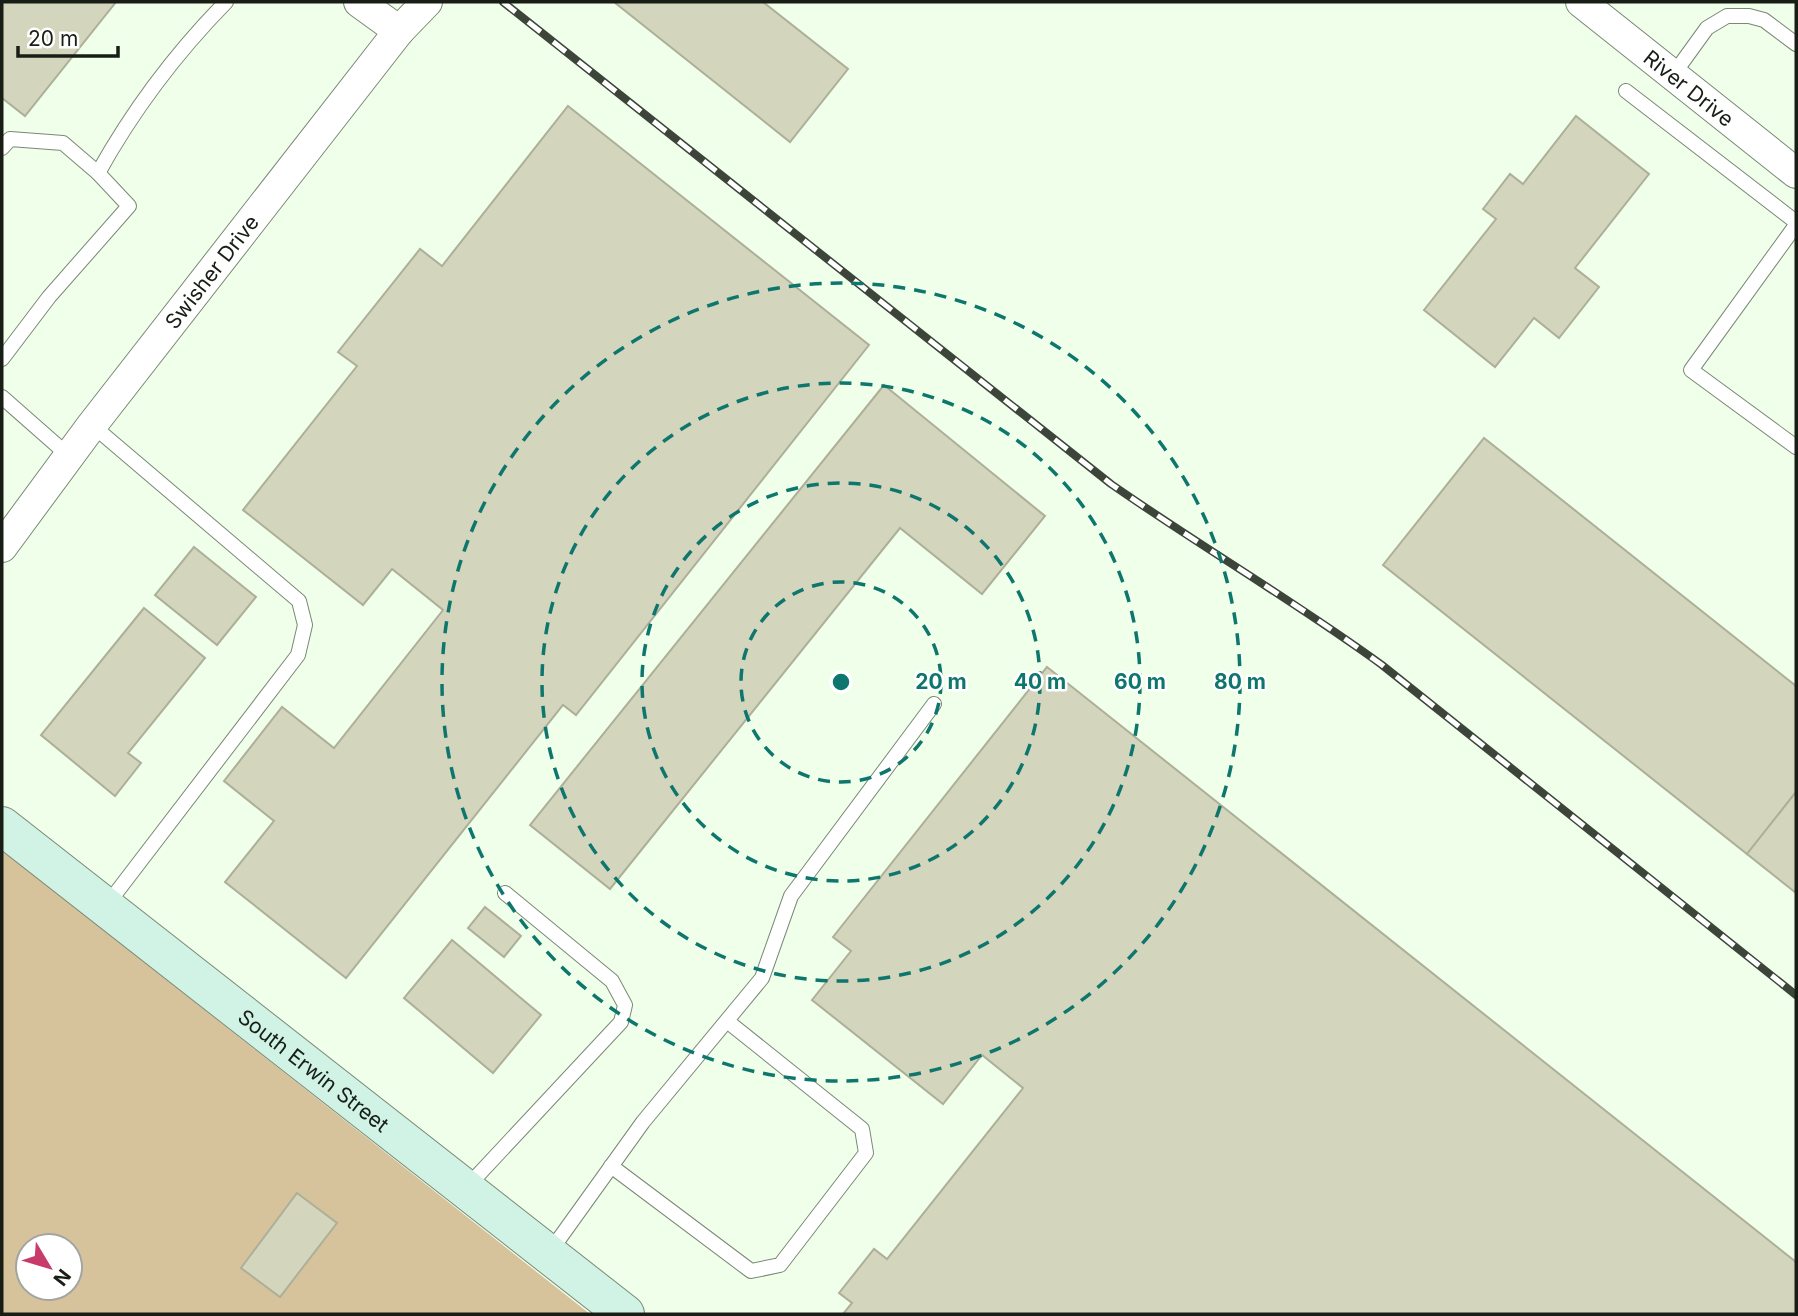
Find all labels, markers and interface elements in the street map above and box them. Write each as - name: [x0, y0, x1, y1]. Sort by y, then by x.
- scale bar: [18, 14, 117, 58]
- text: 20 m: [28, 26, 78, 51]
- street label: River Drive: [1639, 44, 1739, 131]
- street label: Swisher Drive: [159, 210, 264, 334]
- text: 20 m: [915, 669, 967, 694]
- text: 40 m: [1014, 669, 1066, 694]
- text: 60 m: [1114, 669, 1166, 694]
- text: 80 m: [1214, 669, 1266, 694]
- centre of rings: [829, 670, 853, 694]
- street label: South Erwin Street: [233, 1004, 394, 1137]
- north arrow: [14, 1232, 84, 1302]
- text: N: [48, 1264, 76, 1290]

